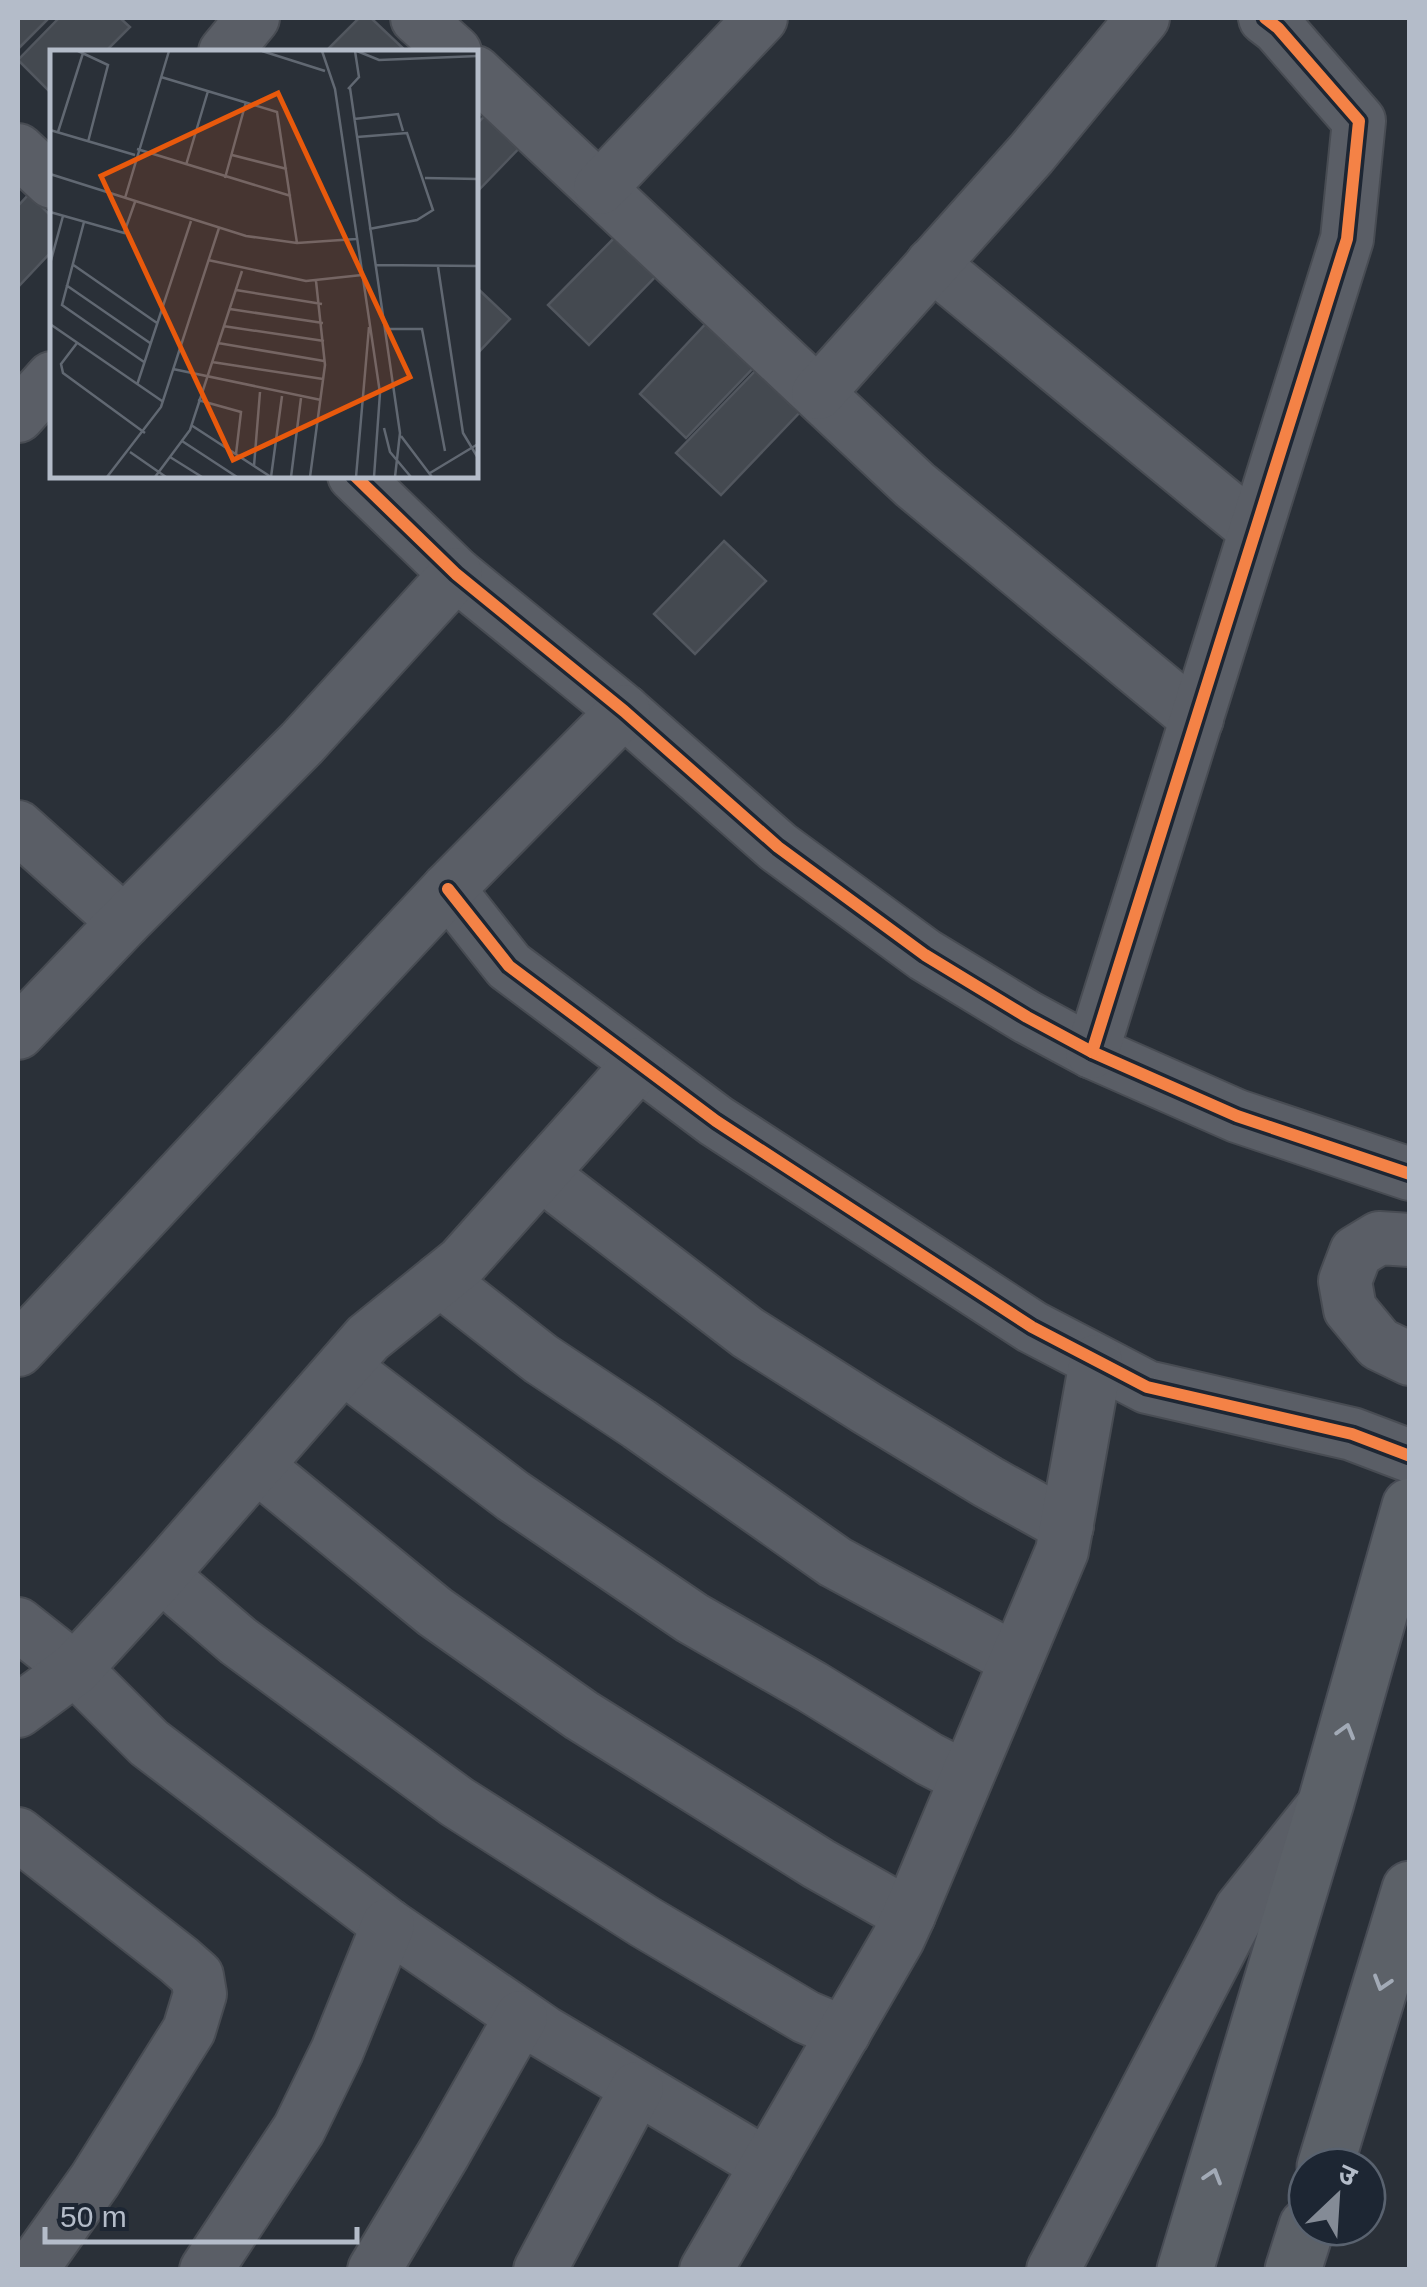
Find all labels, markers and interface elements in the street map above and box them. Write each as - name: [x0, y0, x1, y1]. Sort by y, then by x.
- inset map: [50, 50, 478, 478]
- one-way arrow: [1334, 1723, 1355, 1740]
- one-way arrow: [1374, 1974, 1394, 1991]
- north arrow: [1287, 2147, 1387, 2247]
- text: उ: [1333, 2157, 1362, 2193]
- one-way arrow: [1201, 2168, 1222, 2185]
- scale bar: [45, 2182, 358, 2244]
- text: 50 m: [60, 2200, 127, 2233]

